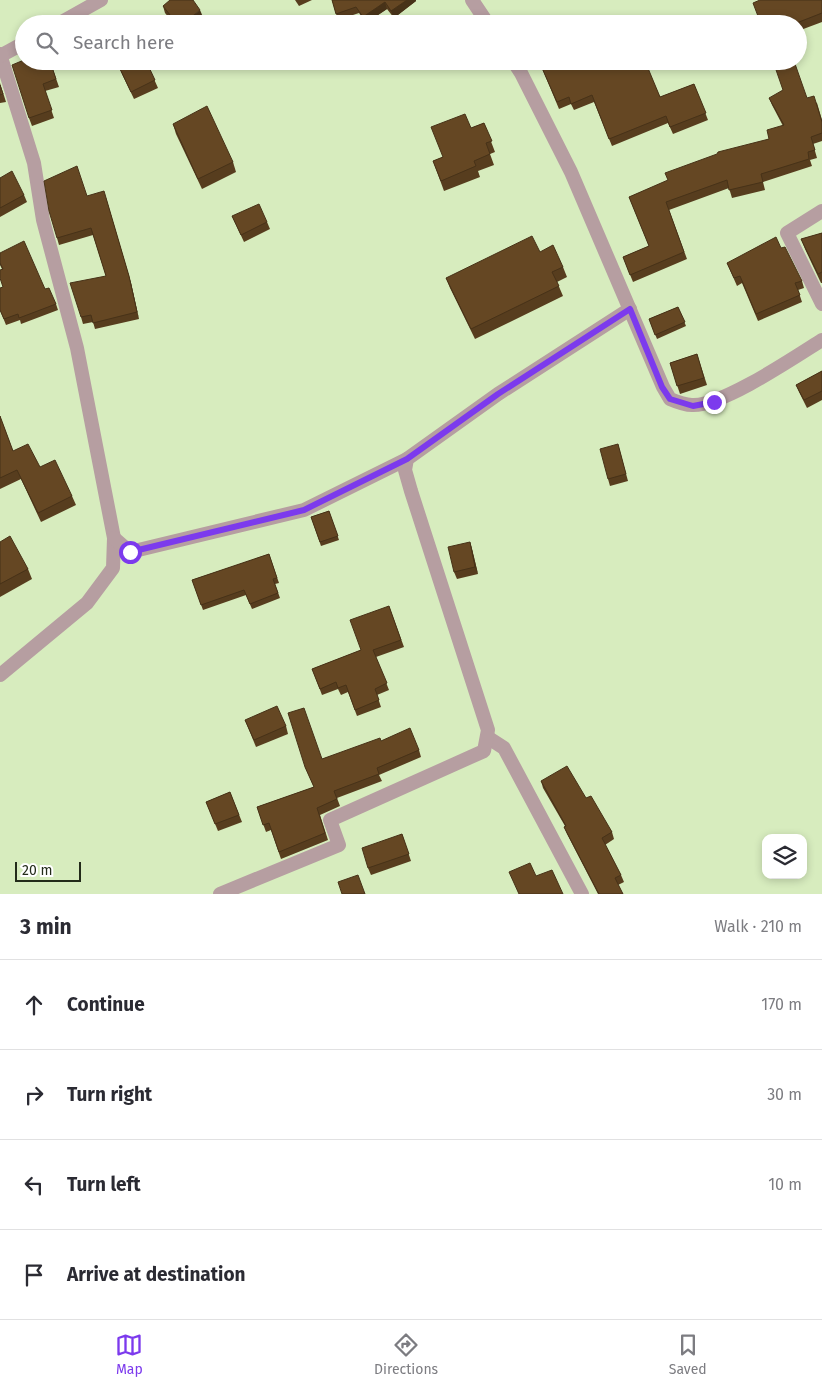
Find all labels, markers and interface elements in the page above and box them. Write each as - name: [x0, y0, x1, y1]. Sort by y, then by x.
- search box: [15, 15, 807, 70]
- icon: search: [33, 29, 61, 57]
- text: Search here: [73, 31, 174, 54]
- route end: [703, 391, 726, 414]
- route start: [119, 541, 142, 564]
- map controls: [762, 834, 807, 879]
- button: layers: [762, 834, 807, 879]
- scale bar: [15, 859, 81, 882]
- text: 20 m: [22, 862, 52, 879]
- text: 3 min: [20, 914, 72, 940]
- text: Walk · 210 m: [714, 917, 802, 936]
- icon: ahead: [20, 991, 48, 1019]
- text: Continue: [67, 993, 145, 1016]
- text: 170 m: [761, 995, 802, 1014]
- icon: right: [20, 1081, 48, 1109]
- text: Turn right: [67, 1083, 152, 1106]
- text: 30 m: [767, 1085, 802, 1104]
- icon: left: [20, 1171, 48, 1199]
- text: Turn left: [67, 1173, 141, 1196]
- text: 10 m: [768, 1175, 802, 1194]
- icon: arrive: [20, 1261, 48, 1289]
- text: Arrive at destination: [67, 1263, 246, 1286]
- tab: Map: [115, 1331, 143, 1378]
- tab: Directions: [374, 1331, 438, 1378]
- tab: Saved: [669, 1331, 707, 1378]

